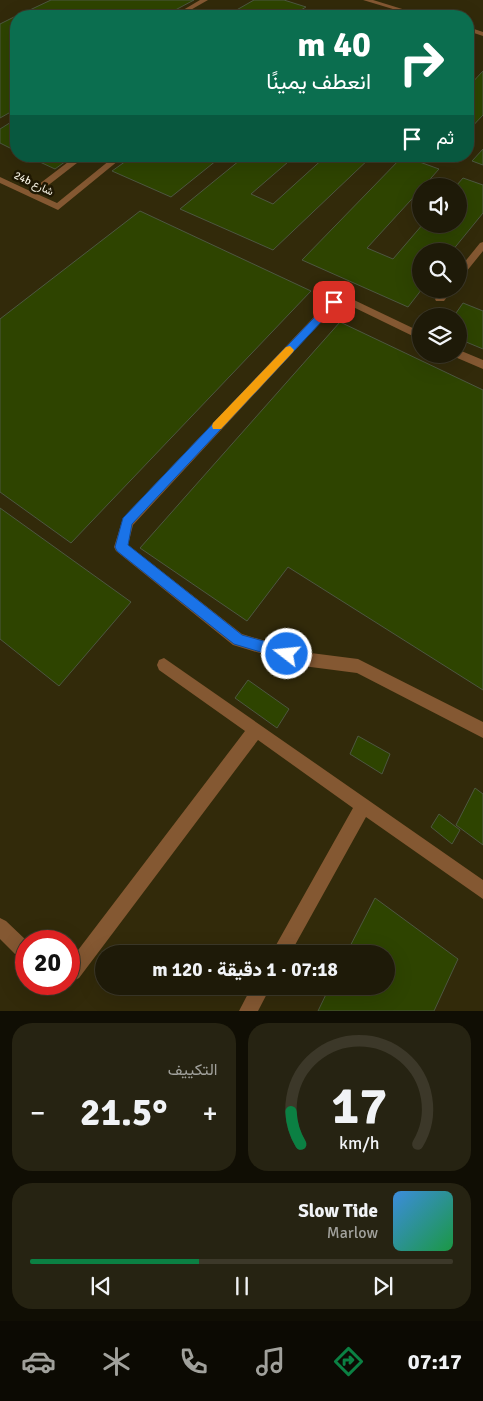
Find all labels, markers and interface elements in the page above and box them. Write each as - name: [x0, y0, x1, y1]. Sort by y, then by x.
- text: 40 m: [297, 23, 371, 66]
- icon: right: [389, 30, 454, 95]
- text: انعطف يمينًا: [266, 68, 371, 95]
- icon: arrive: [398, 125, 426, 153]
- text: ثم: [436, 126, 454, 150]
- street label: 24b شارع: [11, 169, 56, 199]
- map controls: [412, 178, 467, 363]
- button: sound: [412, 178, 467, 233]
- button: search: [412, 243, 467, 298]
- pin: [313, 281, 355, 323]
- icon: arrive: [320, 288, 348, 316]
- button: layers: [412, 308, 467, 363]
- position arrow: [260, 627, 312, 679]
- speed limit sign: 20: [15, 930, 80, 995]
- text: 07:18 · 1 دقيقة · 120 m: [152, 958, 338, 982]
- text: التكييف: [168, 1060, 218, 1080]
- text: 17: [331, 1074, 387, 1138]
- text: 21.5°: [80, 1089, 168, 1136]
- text: −: [30, 1096, 45, 1130]
- text: +: [202, 1096, 218, 1130]
- text: km/h: [339, 1132, 379, 1154]
- text: Slow Tide: [298, 1199, 378, 1223]
- text: Marlow: [327, 1223, 378, 1243]
- icon: previous: [87, 1272, 115, 1300]
- icon: pause: [228, 1272, 256, 1300]
- icon: next: [369, 1272, 397, 1300]
- icon: car: [21, 1344, 56, 1379]
- icon: climate: [99, 1344, 134, 1379]
- icon: phone: [176, 1344, 211, 1379]
- icon: music: [253, 1344, 288, 1379]
- icon: directions: [331, 1344, 366, 1379]
- text: 07:17: [408, 1348, 462, 1375]

